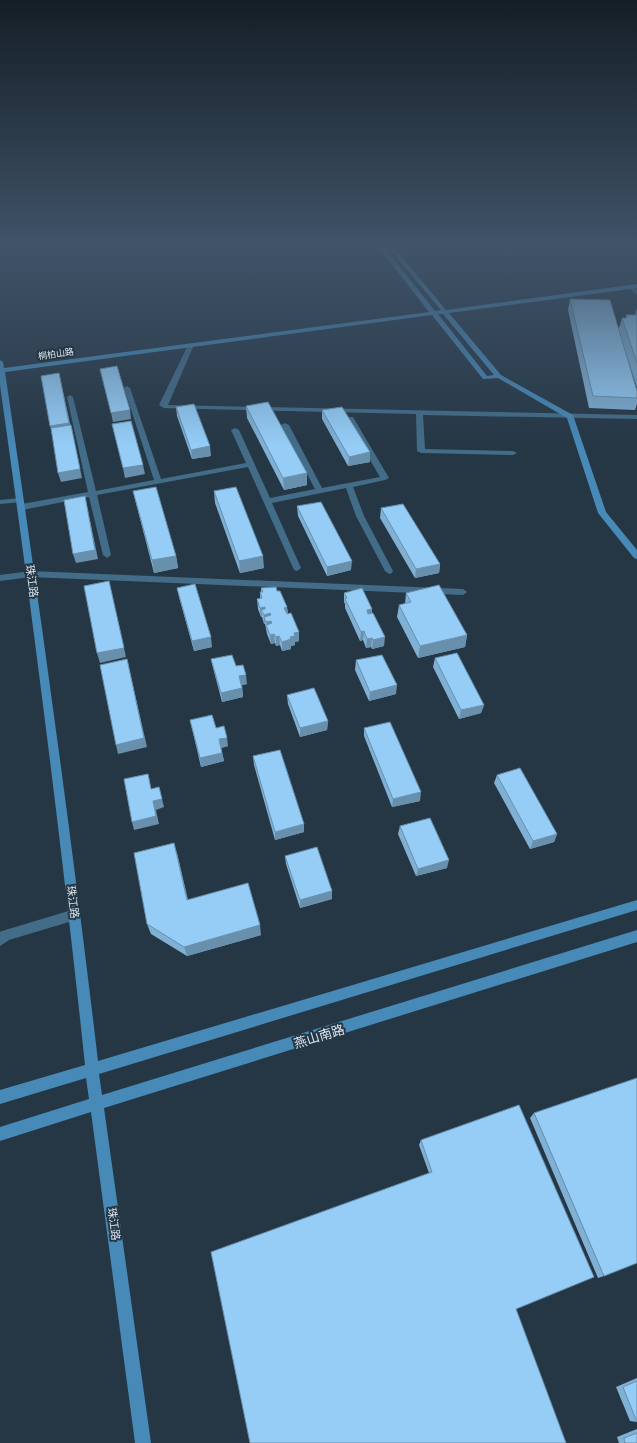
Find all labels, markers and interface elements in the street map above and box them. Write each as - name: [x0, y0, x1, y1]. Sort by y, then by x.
- street label: 桐柏山路: [37, 345, 75, 362]
- street label: 珠江路: [23, 564, 42, 598]
- street label: 珠江路: [64, 885, 83, 919]
- street label: 燕山南路: [291, 1020, 347, 1052]
- street label: 珠江路: [105, 1207, 124, 1241]

